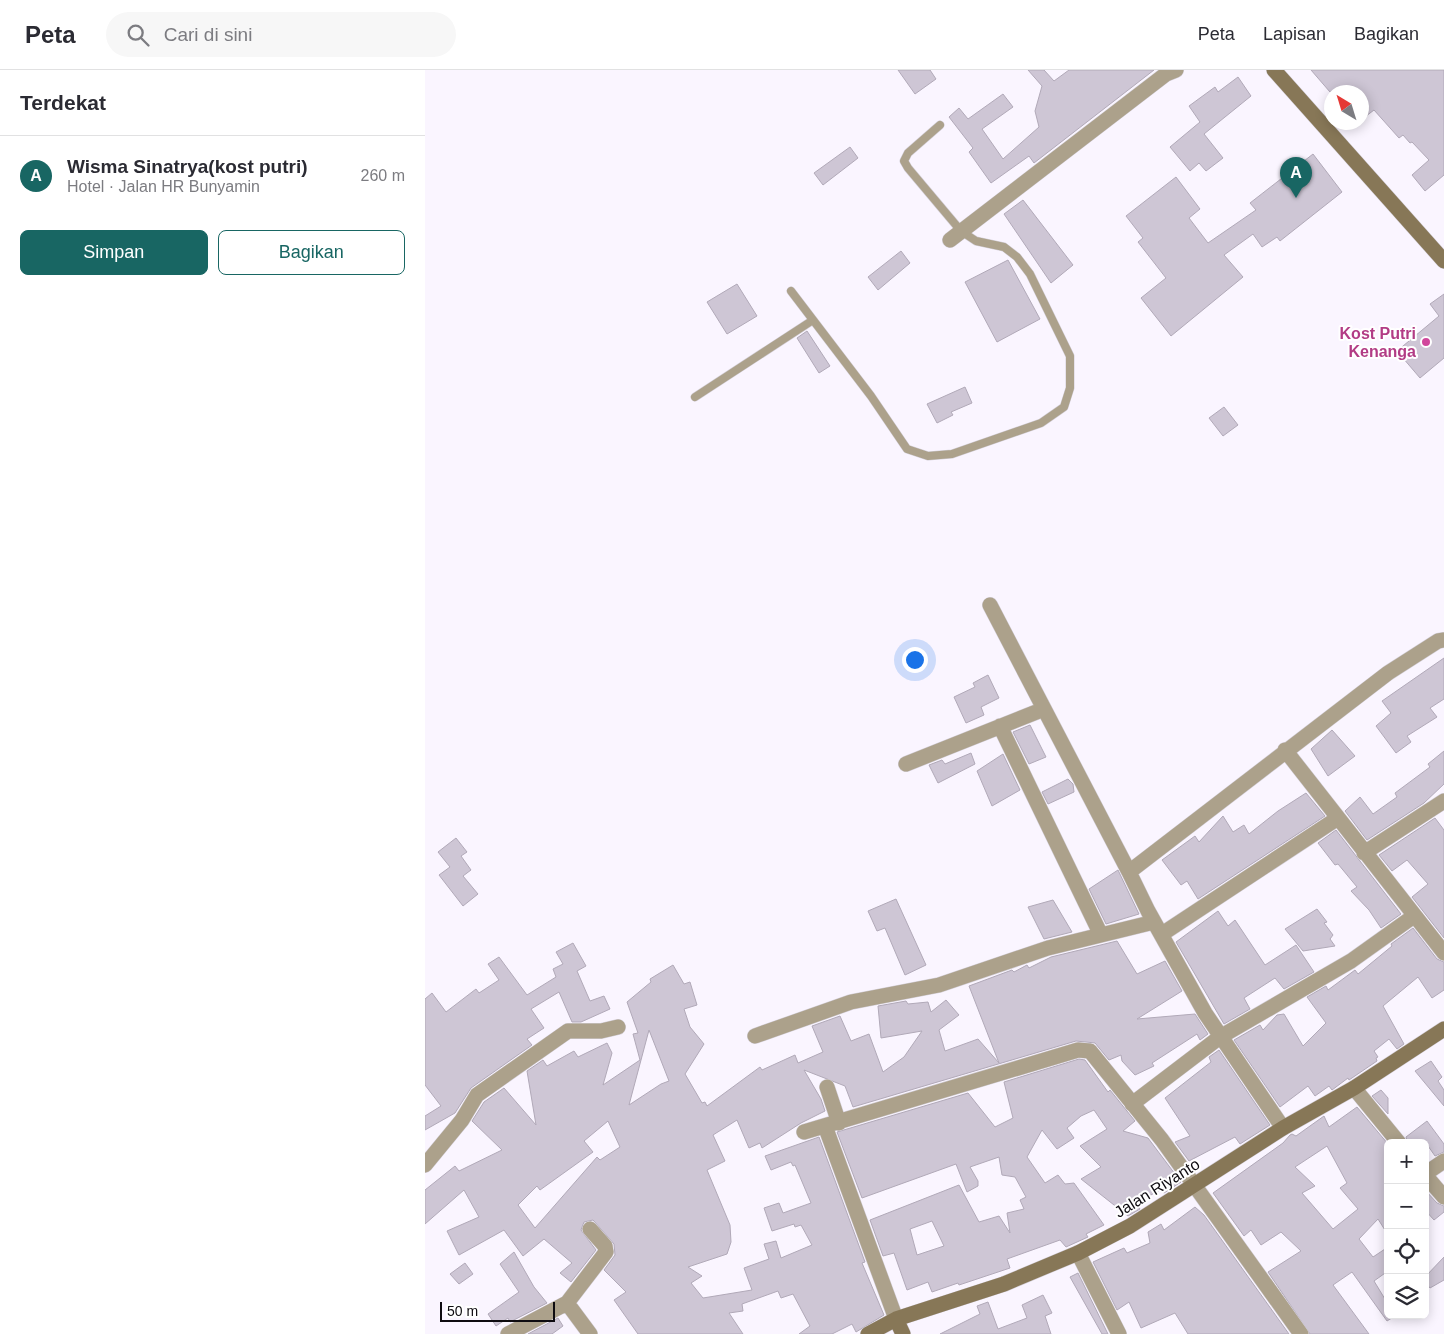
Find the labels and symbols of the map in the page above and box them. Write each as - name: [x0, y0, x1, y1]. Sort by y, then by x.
- north arrow: [1324, 85, 1369, 130]
- pin: A: [1280, 157, 1312, 198]
- place label: Kost Putri Kenanga: [1340, 325, 1416, 360]
- marker: Kost Putri Kenanga: [1420, 336, 1432, 348]
- your location: [902, 647, 928, 673]
- street label: Jalan Riyanto: [1111, 1155, 1203, 1221]
- scale bar: [440, 1299, 555, 1322]

